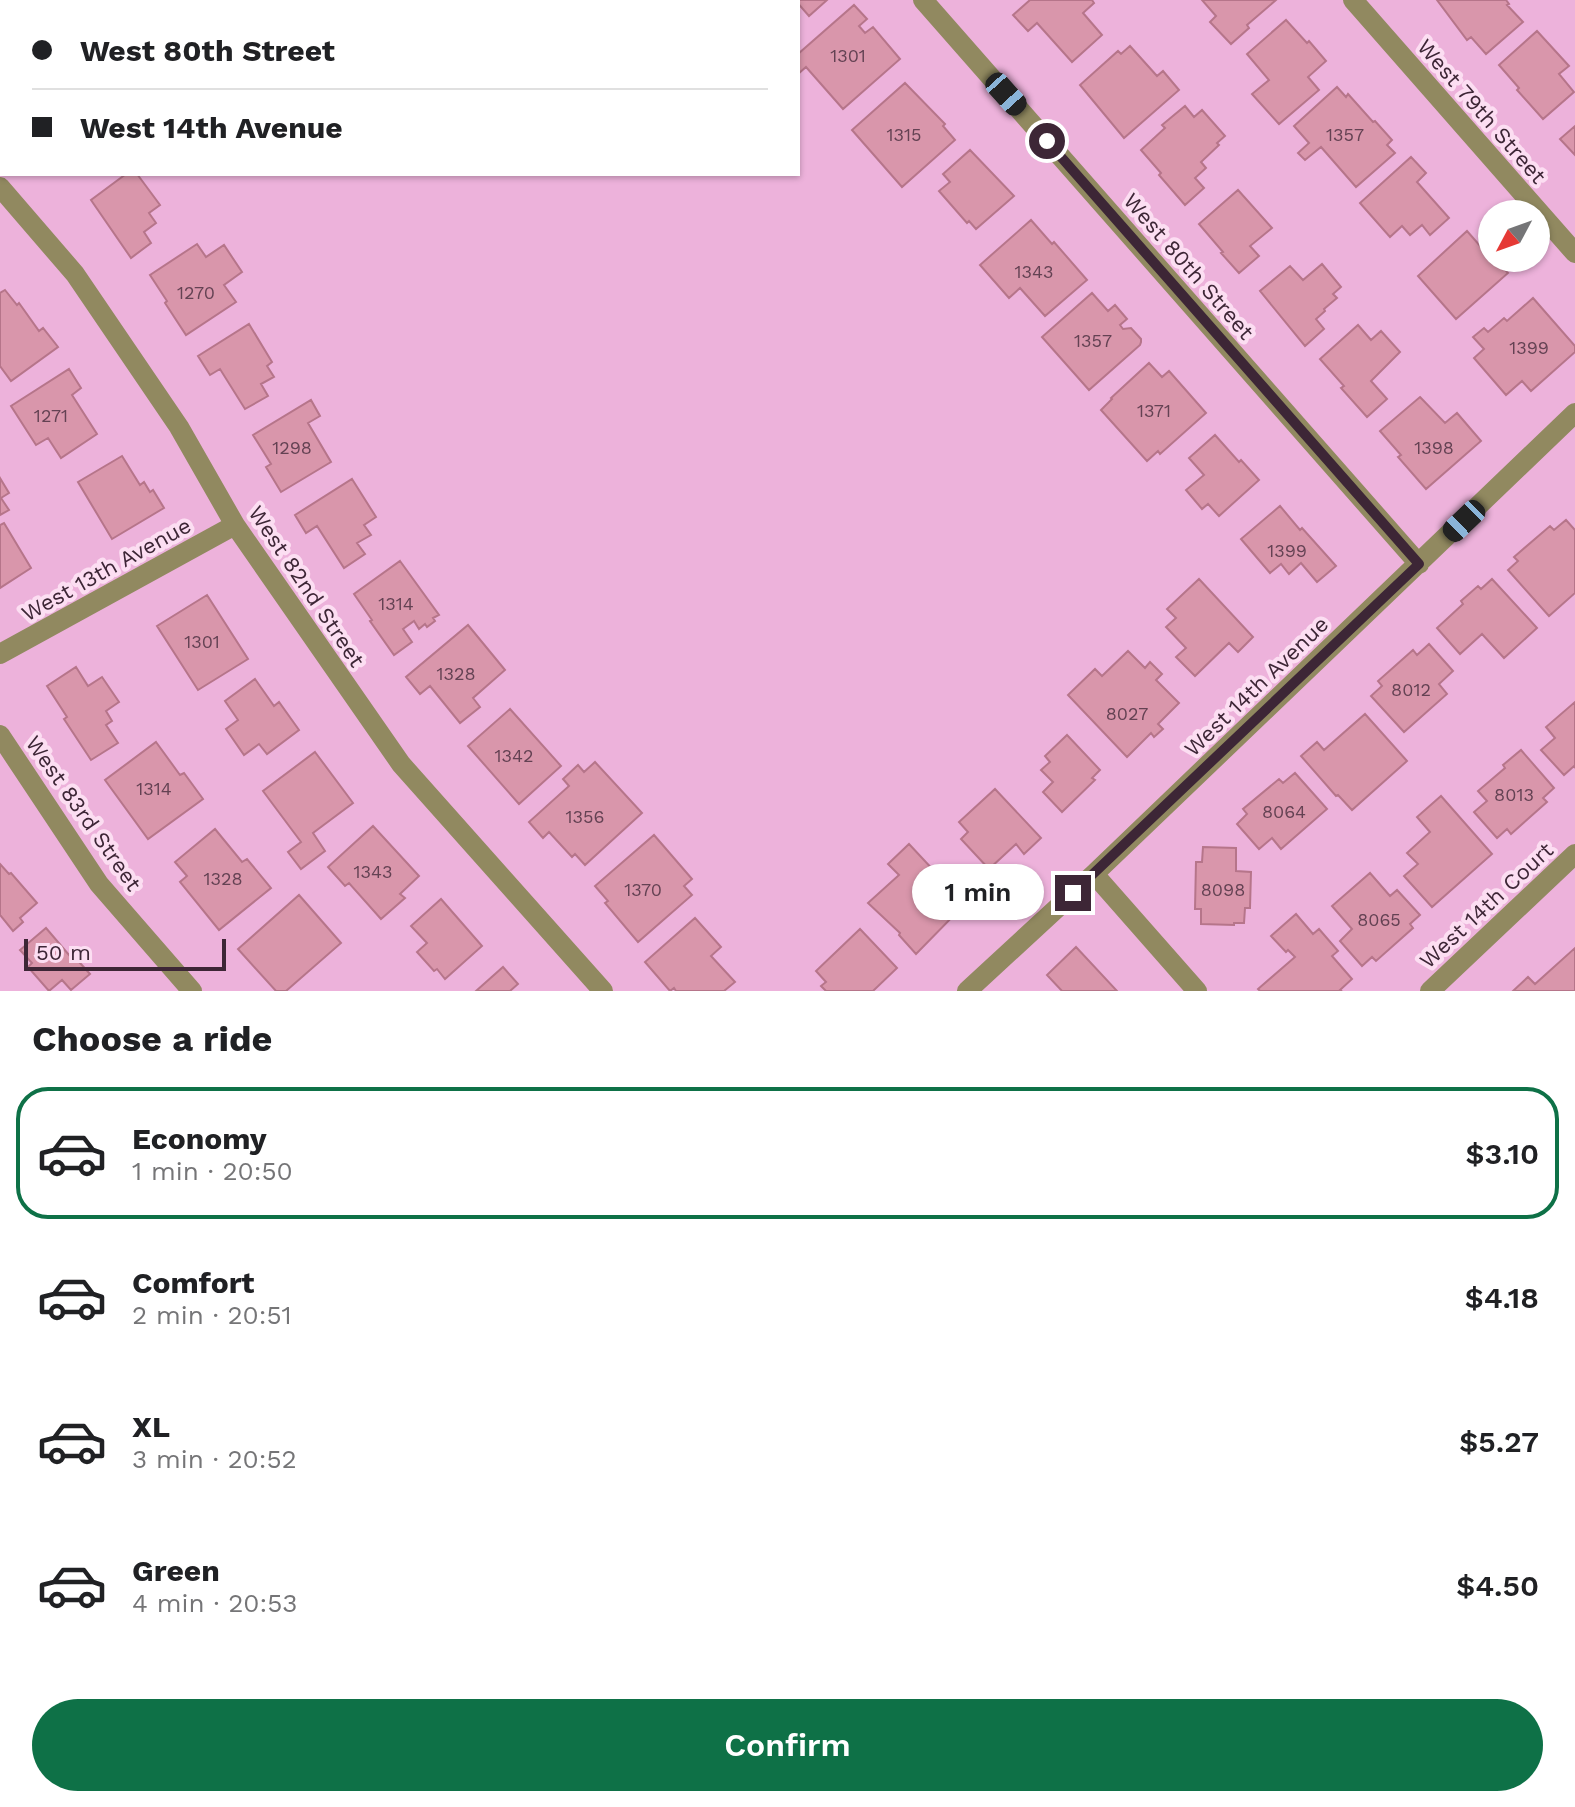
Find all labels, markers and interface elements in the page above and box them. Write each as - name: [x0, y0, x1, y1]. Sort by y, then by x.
- text: West 80th Street: [80, 33, 335, 68]
- street label: West 79th Street: [1412, 34, 1551, 189]
- house number: 1301: [830, 45, 866, 66]
- car: [981, 68, 1031, 120]
- text: West 14th Avenue: [80, 110, 343, 145]
- route start: [1029, 123, 1065, 159]
- house number: 1315: [886, 124, 922, 145]
- house number: 1357: [1326, 124, 1364, 145]
- street label: West 80th Street: [1118, 188, 1259, 344]
- north arrow: [1478, 200, 1550, 272]
- map controls: [1478, 200, 1550, 272]
- house number: 1343: [1014, 261, 1054, 282]
- house number: 1270: [177, 282, 215, 303]
- house number: 1357: [1074, 330, 1112, 351]
- house number: 1399: [1509, 337, 1549, 358]
- house number: 1371: [1137, 400, 1171, 421]
- house number: 1271: [34, 405, 68, 426]
- house number: 1298: [272, 437, 312, 458]
- house number: 1398: [1414, 437, 1454, 458]
- car: [1438, 496, 1490, 546]
- street label: West 82nd Street: [243, 501, 370, 672]
- street label: West 13th Avenue: [17, 513, 195, 626]
- house number: 1399: [1267, 540, 1307, 561]
- house number: 1314: [378, 593, 414, 614]
- street label: West 14th Avenue: [1179, 611, 1333, 761]
- house number: 1301: [184, 631, 220, 652]
- house number: 1328: [436, 663, 476, 684]
- house number: 8012: [1391, 679, 1431, 700]
- house number: 8027: [1106, 703, 1148, 724]
- street label: West 83rd Street: [21, 731, 146, 896]
- house number: 1342: [494, 745, 534, 766]
- house number: 1314: [136, 778, 172, 799]
- house number: 8013: [1494, 784, 1534, 805]
- house number: 8064: [1262, 801, 1306, 822]
- house number: 1356: [566, 806, 604, 827]
- street label: West 14th Court: [1415, 837, 1558, 973]
- house number: 1343: [353, 861, 393, 882]
- callout: 1 min: [913, 865, 1045, 921]
- house number: 1328: [203, 868, 243, 889]
- route end: [1055, 875, 1091, 911]
- text: 1 min: [945, 877, 1011, 907]
- house number: 1370: [624, 879, 662, 900]
- house number: 8098: [1201, 879, 1245, 900]
- house number: 8065: [1357, 909, 1401, 930]
- scale bar: [24, 935, 226, 971]
- text: 50 m: [36, 940, 91, 965]
- text: Choose a ride: [32, 1018, 272, 1060]
- icon: car: [36, 1117, 108, 1189]
- text: Economy: [132, 1121, 267, 1156]
- text: $3.10: [1466, 1136, 1539, 1171]
- text: 1 min · 20:50: [132, 1156, 293, 1186]
- icon: car: [36, 1261, 108, 1333]
- text: Comfort: [132, 1265, 254, 1300]
- text: $4.18: [1465, 1280, 1539, 1315]
- text: 2 min · 20:51: [132, 1300, 292, 1330]
- icon: car: [36, 1405, 108, 1477]
- text: XL: [132, 1409, 170, 1444]
- text: $5.27: [1459, 1424, 1539, 1459]
- text: 3 min · 20:52: [132, 1444, 297, 1474]
- icon: car: [36, 1549, 108, 1621]
- text: Green: [132, 1553, 220, 1588]
- text: $4.50: [1456, 1568, 1539, 1603]
- text: 4 min · 20:53: [132, 1588, 297, 1618]
- button: Confirm: [32, 1699, 1543, 1791]

